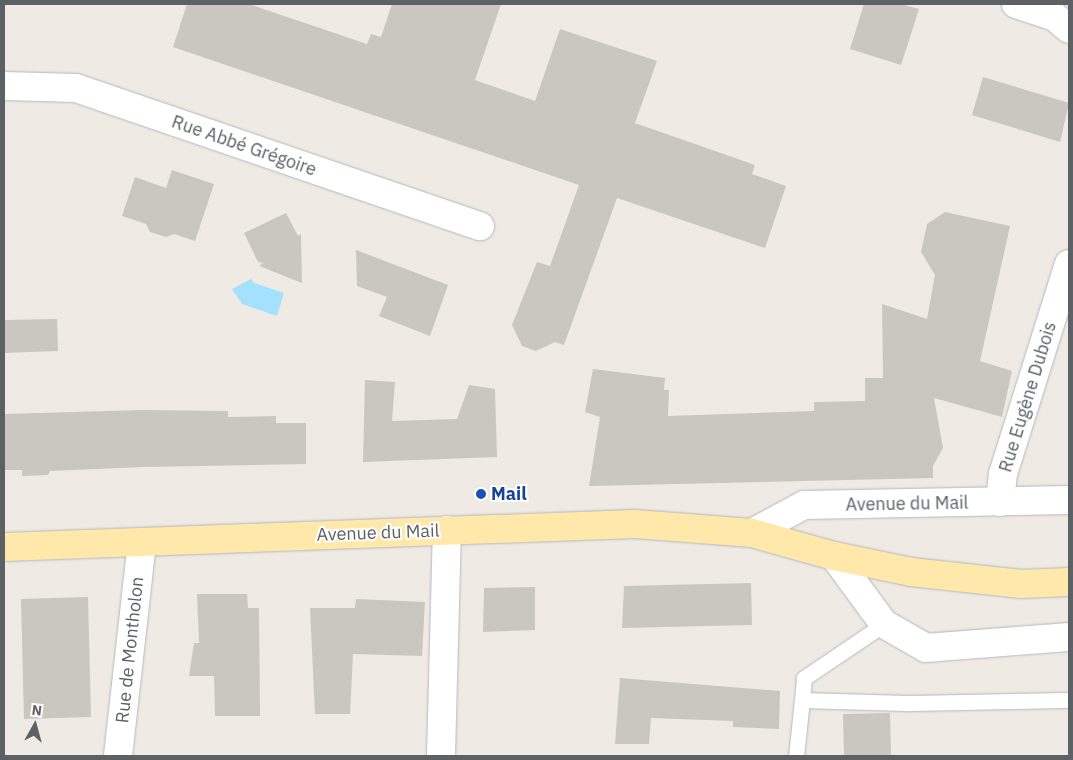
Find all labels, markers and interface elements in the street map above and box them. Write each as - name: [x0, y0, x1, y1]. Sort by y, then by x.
- street label: Rue Abbé Grégoire: [169, 111, 319, 181]
- street label: Rue Eugène Dubois: [995, 319, 1061, 475]
- place label: Mail: [491, 483, 527, 505]
- marker: Mail: [475, 488, 487, 500]
- street label: Avenue du Mail: [845, 492, 969, 516]
- street label: Avenue du Mail: [316, 520, 440, 546]
- street label: Rue de Montholon: [112, 576, 148, 724]
- north arrow: [10, 700, 60, 750]
- text: N: [31, 701, 43, 720]

